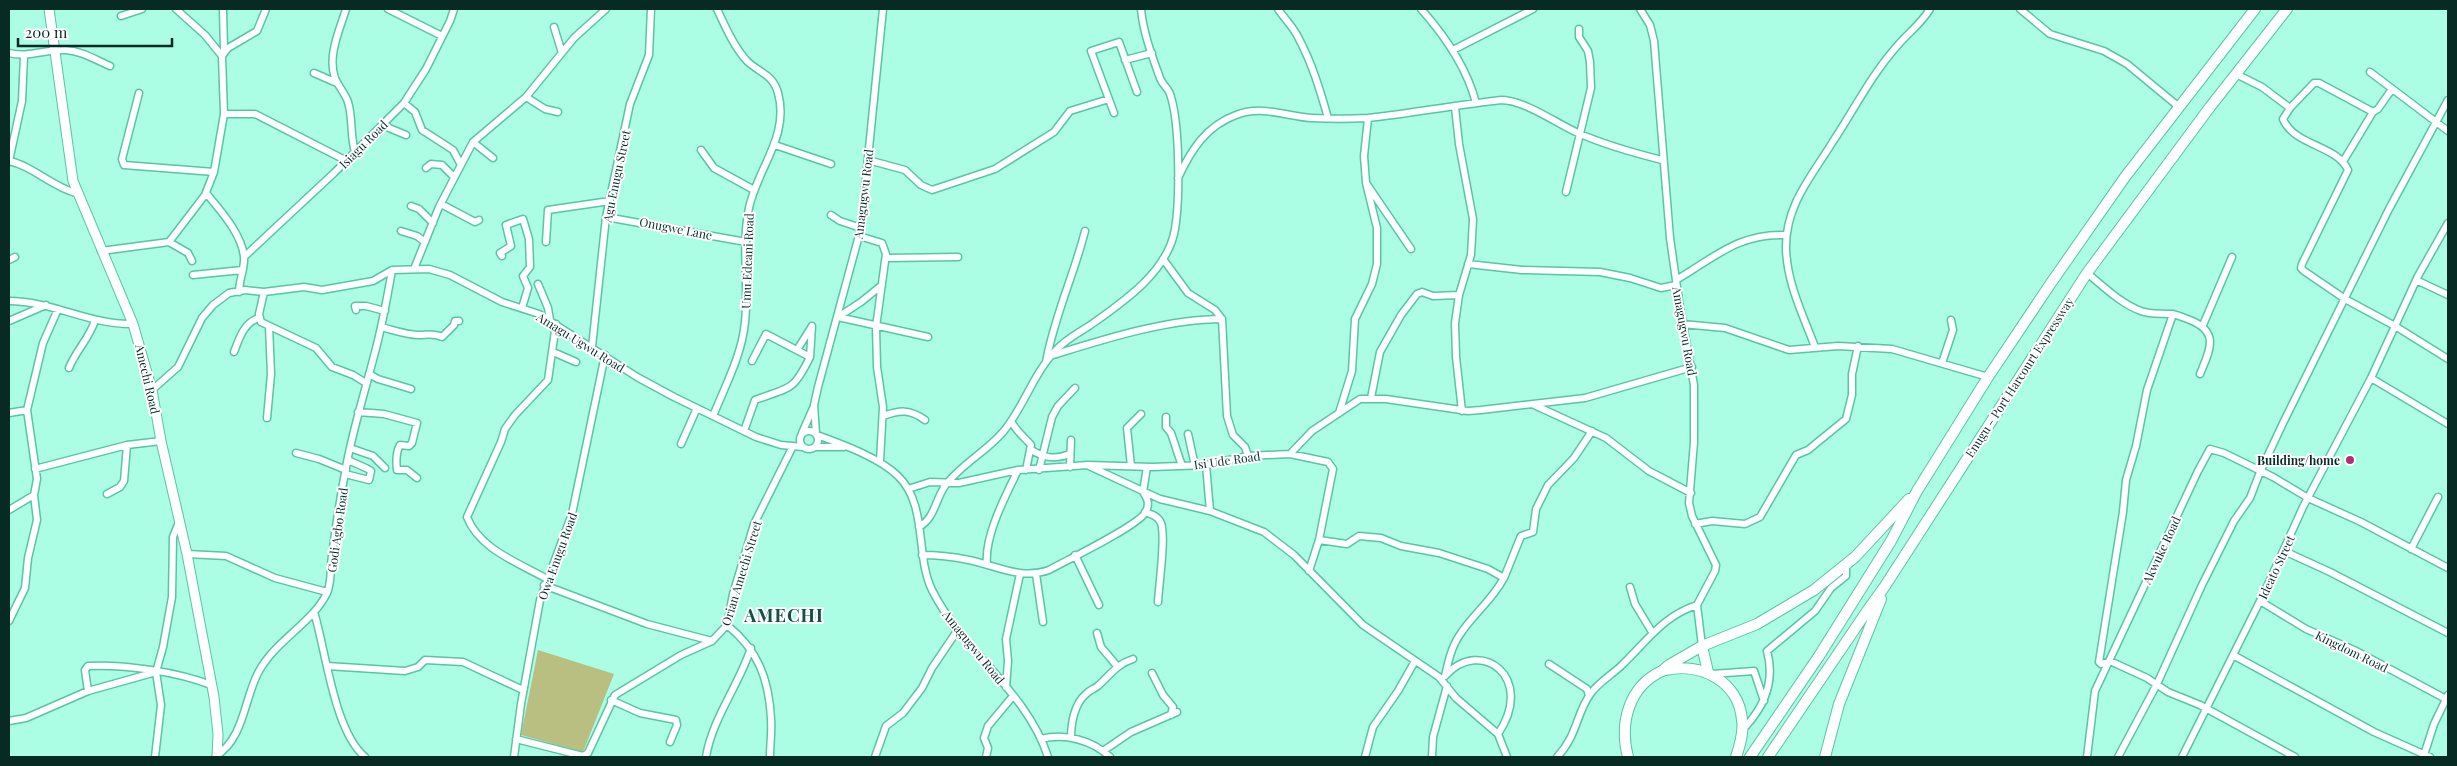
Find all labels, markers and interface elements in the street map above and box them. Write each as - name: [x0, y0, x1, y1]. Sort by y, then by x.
- scale bar: [18, 15, 171, 47]
- text: 200 m: [25, 22, 68, 42]
- street label: Isiagu Road: [335, 116, 391, 172]
- street label: Agu Enugu Street: [598, 128, 634, 225]
- street label: Amagugwu Road: [849, 148, 876, 241]
- street label: Onugwe Lane: [638, 213, 714, 243]
- street label: Umu Edeani Road: [737, 213, 757, 309]
- street label: Amagugwu Road: [1669, 284, 1701, 377]
- street label: Enugu - Port Harcourt Expressway: [1961, 294, 2077, 460]
- street label: Amagu Ugwu Road: [533, 308, 628, 376]
- street label: Amechi Road: [132, 342, 164, 415]
- street label: Isi Ude Road: [1193, 447, 1261, 473]
- place label: Building/home: [2257, 452, 2340, 468]
- marker: Building/home: [2344, 454, 2356, 466]
- street label: Godi Agbo Road: [323, 486, 351, 574]
- street label: Owa Enugu Road: [534, 510, 580, 602]
- street label: Akwuke Road: [2138, 514, 2184, 587]
- street label: Orian Amechi Street: [717, 518, 765, 628]
- street label: Ideato Street: [2254, 532, 2298, 602]
- district label: AMECHI: [743, 603, 824, 627]
- street label: Amagugwu Road: [939, 606, 1009, 687]
- street label: Kingdom Road: [2313, 626, 2391, 676]

